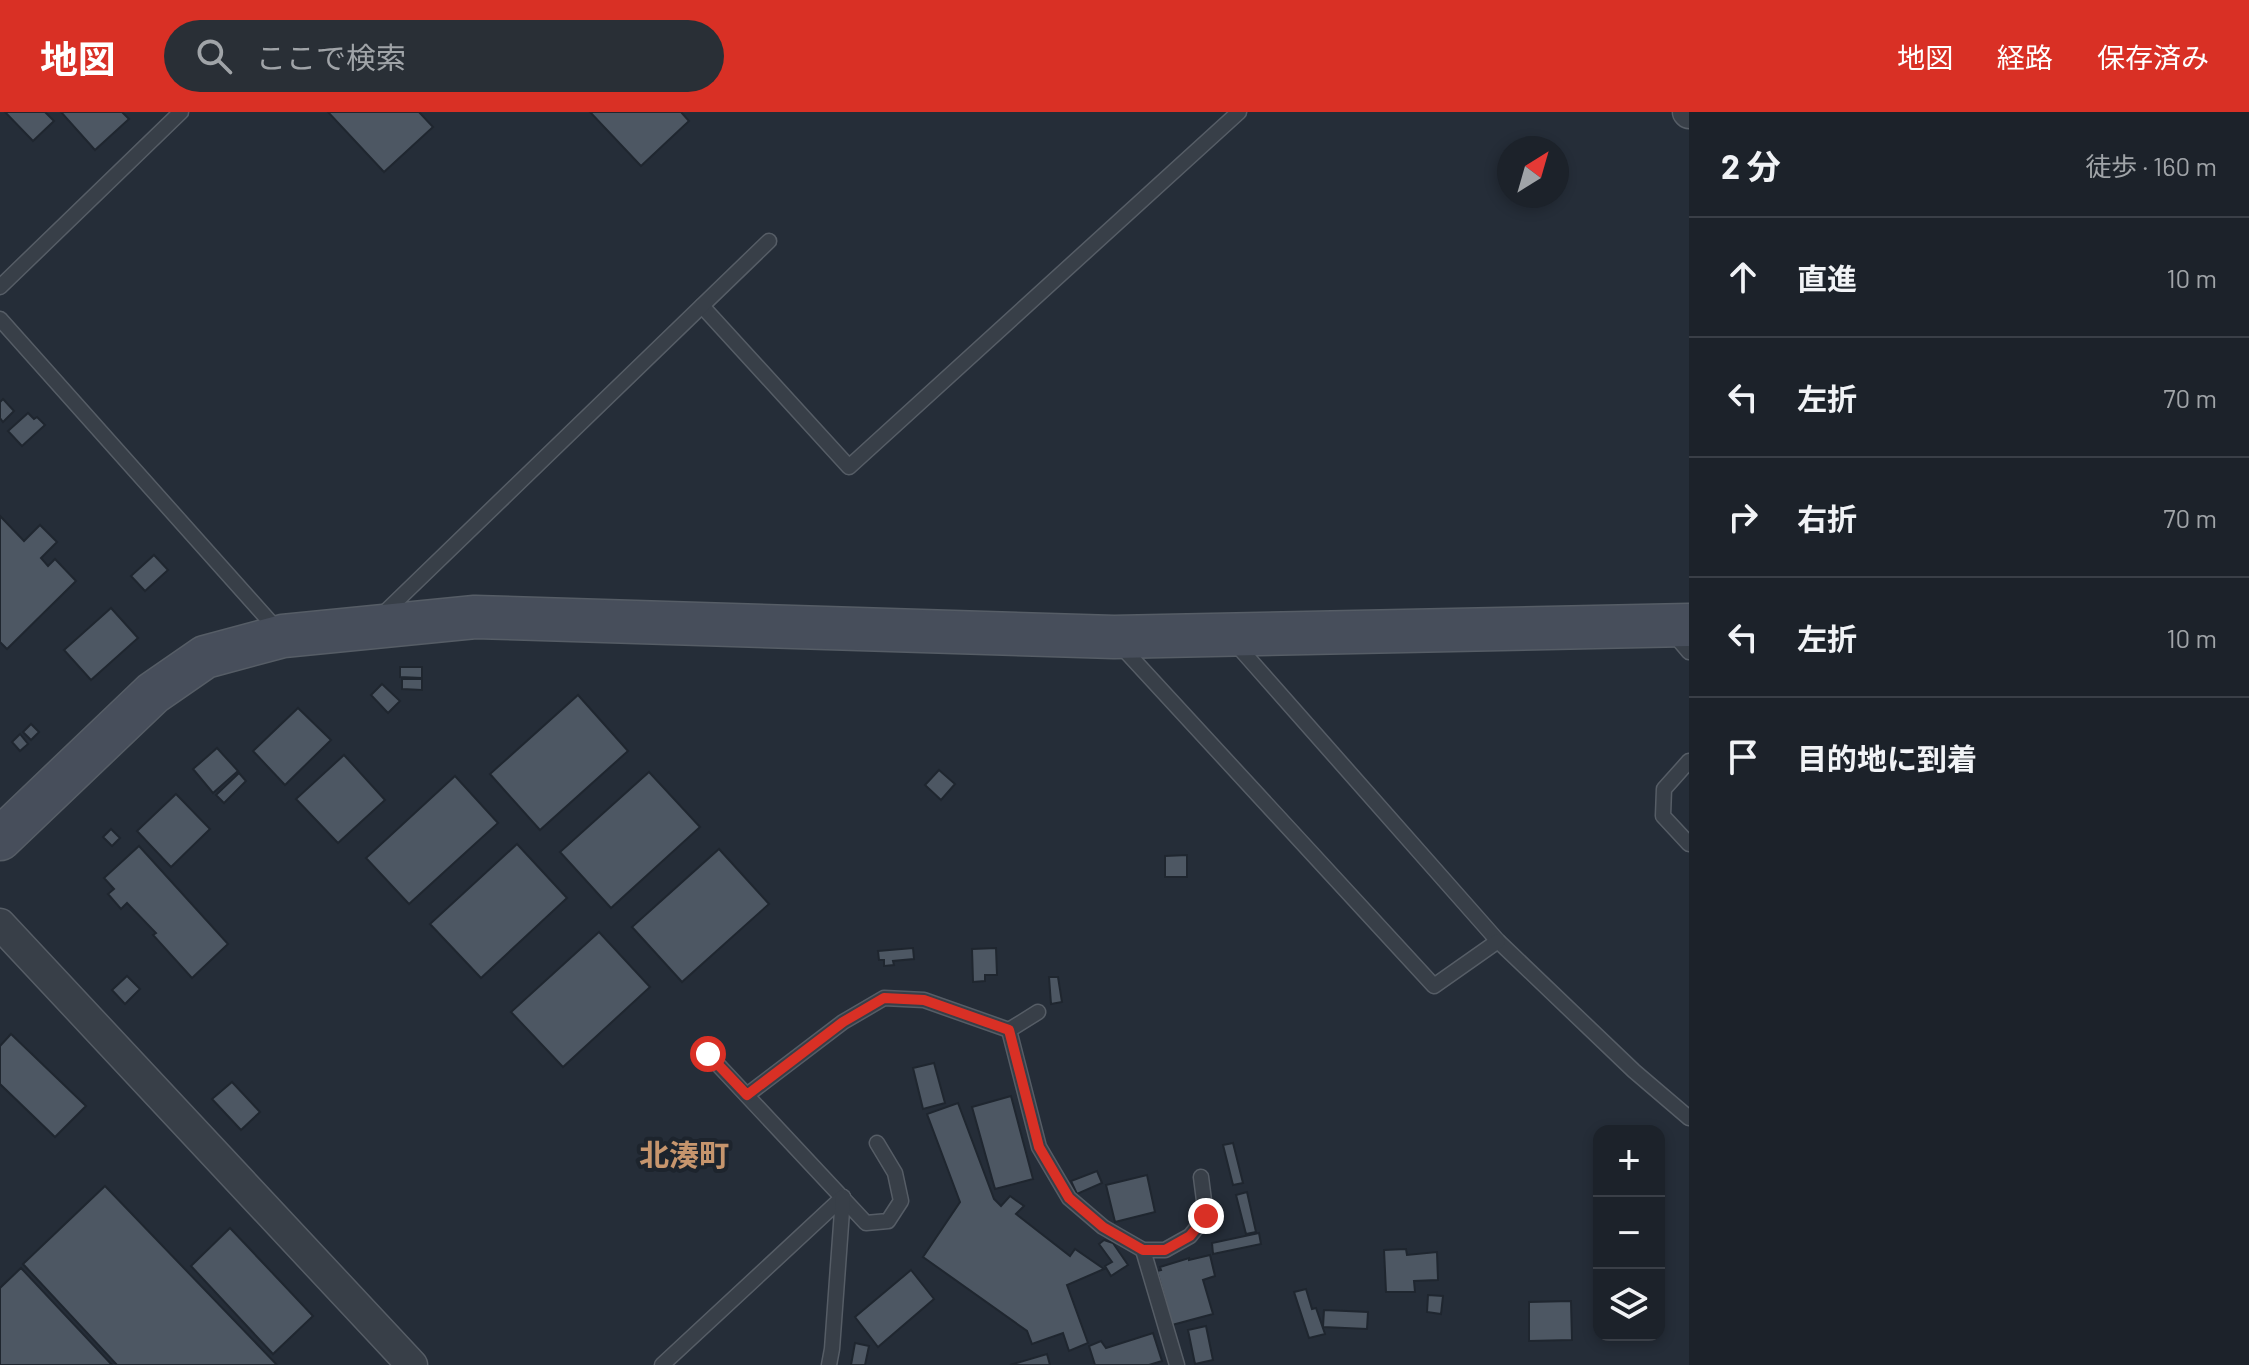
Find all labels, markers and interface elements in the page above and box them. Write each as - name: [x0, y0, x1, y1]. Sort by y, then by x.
- search box: [164, 20, 724, 92]
- icon: search: [192, 34, 236, 78]
- text: 地図: [40, 35, 116, 81]
- text: ここで検索: [256, 39, 406, 75]
- text: 地図: [1897, 40, 1953, 74]
- text: 経路: [1997, 40, 2053, 74]
- text: 保存済み: [2097, 40, 2209, 74]
- north arrow: [1497, 136, 1569, 208]
- text: 2 分: [1721, 145, 1781, 186]
- text: 徒歩 · 160 m: [2085, 150, 2217, 181]
- icon: ahead: [1721, 255, 1765, 299]
- text: 直進: [1797, 260, 1857, 296]
- text: 10 m: [2167, 262, 2217, 293]
- icon: left: [1721, 375, 1765, 419]
- text: 左折: [1797, 380, 1857, 416]
- text: 70 m: [2163, 382, 2217, 413]
- icon: right: [1721, 495, 1765, 539]
- text: 右折: [1797, 500, 1857, 536]
- text: 70 m: [2163, 502, 2217, 533]
- icon: left: [1721, 615, 1765, 659]
- text: 左折: [1797, 620, 1857, 656]
- text: 10 m: [2167, 622, 2217, 653]
- icon: arrive: [1721, 735, 1765, 779]
- text: 目的地に到着: [1797, 740, 1977, 776]
- route start: [690, 1036, 726, 1072]
- map controls: [1593, 1125, 1665, 1341]
- button: +: [1593, 1125, 1665, 1197]
- district label: 北湊町: [639, 1136, 729, 1172]
- button: −: [1593, 1197, 1665, 1269]
- route end: [1188, 1198, 1224, 1234]
- button: layers: [1593, 1269, 1665, 1341]

